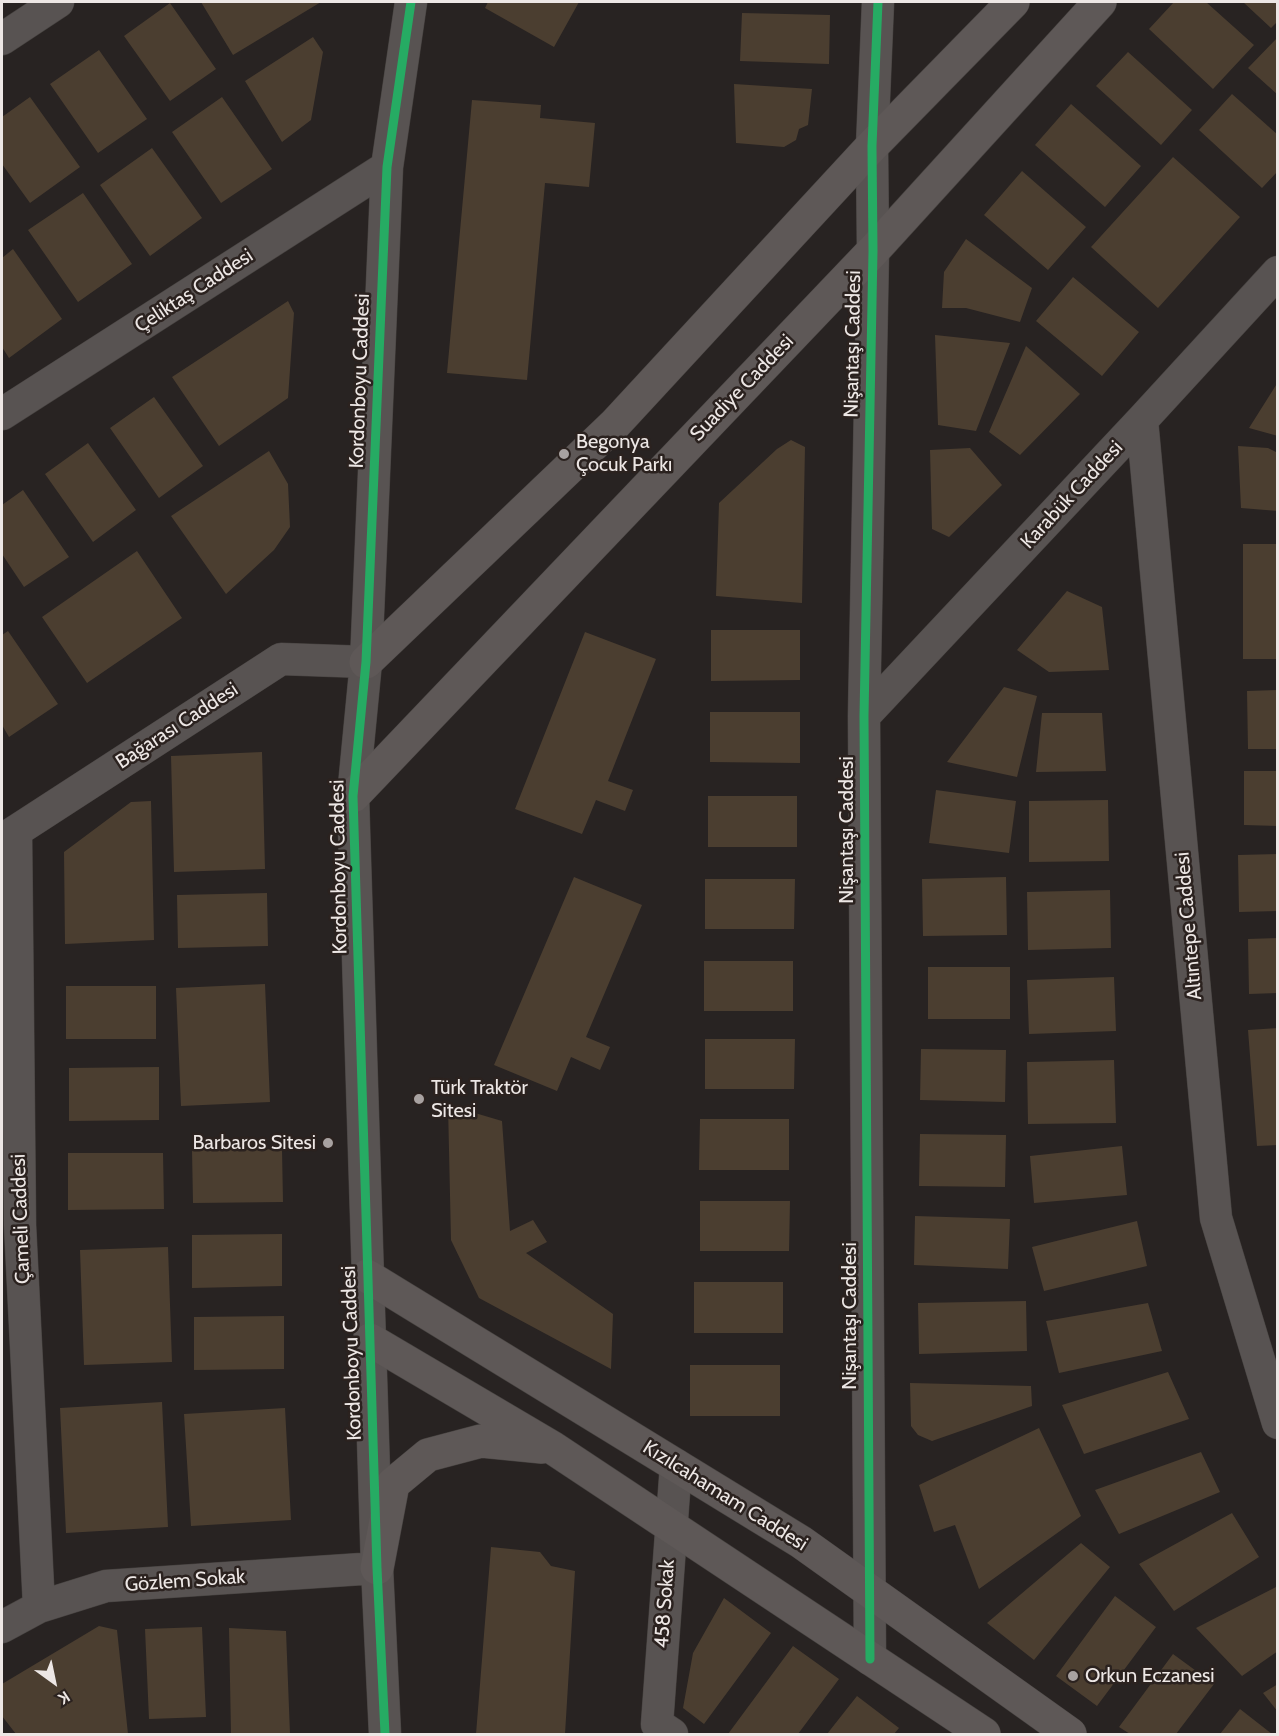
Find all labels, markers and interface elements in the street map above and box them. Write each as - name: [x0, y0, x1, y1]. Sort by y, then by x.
- street label: Çeliktaş Caddesi: [130, 244, 258, 338]
- street label: Nişantaşı Caddesi: [840, 270, 866, 418]
- street label: Kordonboyu Caddesi: [345, 293, 375, 469]
- street label: Suadiye Caddesi: [685, 330, 799, 446]
- place label: Begonya Çocuk Parkı: [576, 430, 672, 477]
- street label: Karabük Caddesi: [1016, 436, 1128, 554]
- marker: Begonya Çocuk Parkı: [557, 447, 571, 461]
- street label: Bağarası Caddesi: [111, 678, 243, 774]
- street label: Nişantaşı Caddesi: [835, 756, 859, 904]
- street label: Kordonboyu Caddesi: [325, 779, 353, 955]
- street label: Altıntepe Caddesi: [1171, 851, 1207, 1001]
- place label: Türk Traktör Sitesi: [431, 1076, 528, 1123]
- marker: Türk Traktör Sitesi: [412, 1092, 426, 1106]
- place label: Barbaros Sitesi: [192, 1131, 316, 1155]
- marker: Barbaros Sitesi: [321, 1136, 335, 1150]
- street label: Çameli Caddesi: [7, 1154, 35, 1284]
- street label: Nişantaşı Caddesi: [838, 1242, 862, 1390]
- street label: Kordonboyu Caddesi: [337, 1265, 367, 1441]
- street label: Kızılcahamam Caddesi: [638, 1436, 812, 1556]
- street label: 458 Sokak: [650, 1559, 680, 1649]
- street label: Gözlem Sokak: [124, 1565, 246, 1597]
- north arrow: [24, 1652, 84, 1712]
- place label: Orkun Eczanesi: [1085, 1664, 1214, 1688]
- marker: Orkun Eczanesi: [1066, 1669, 1080, 1683]
- text: K: [55, 1687, 73, 1708]

